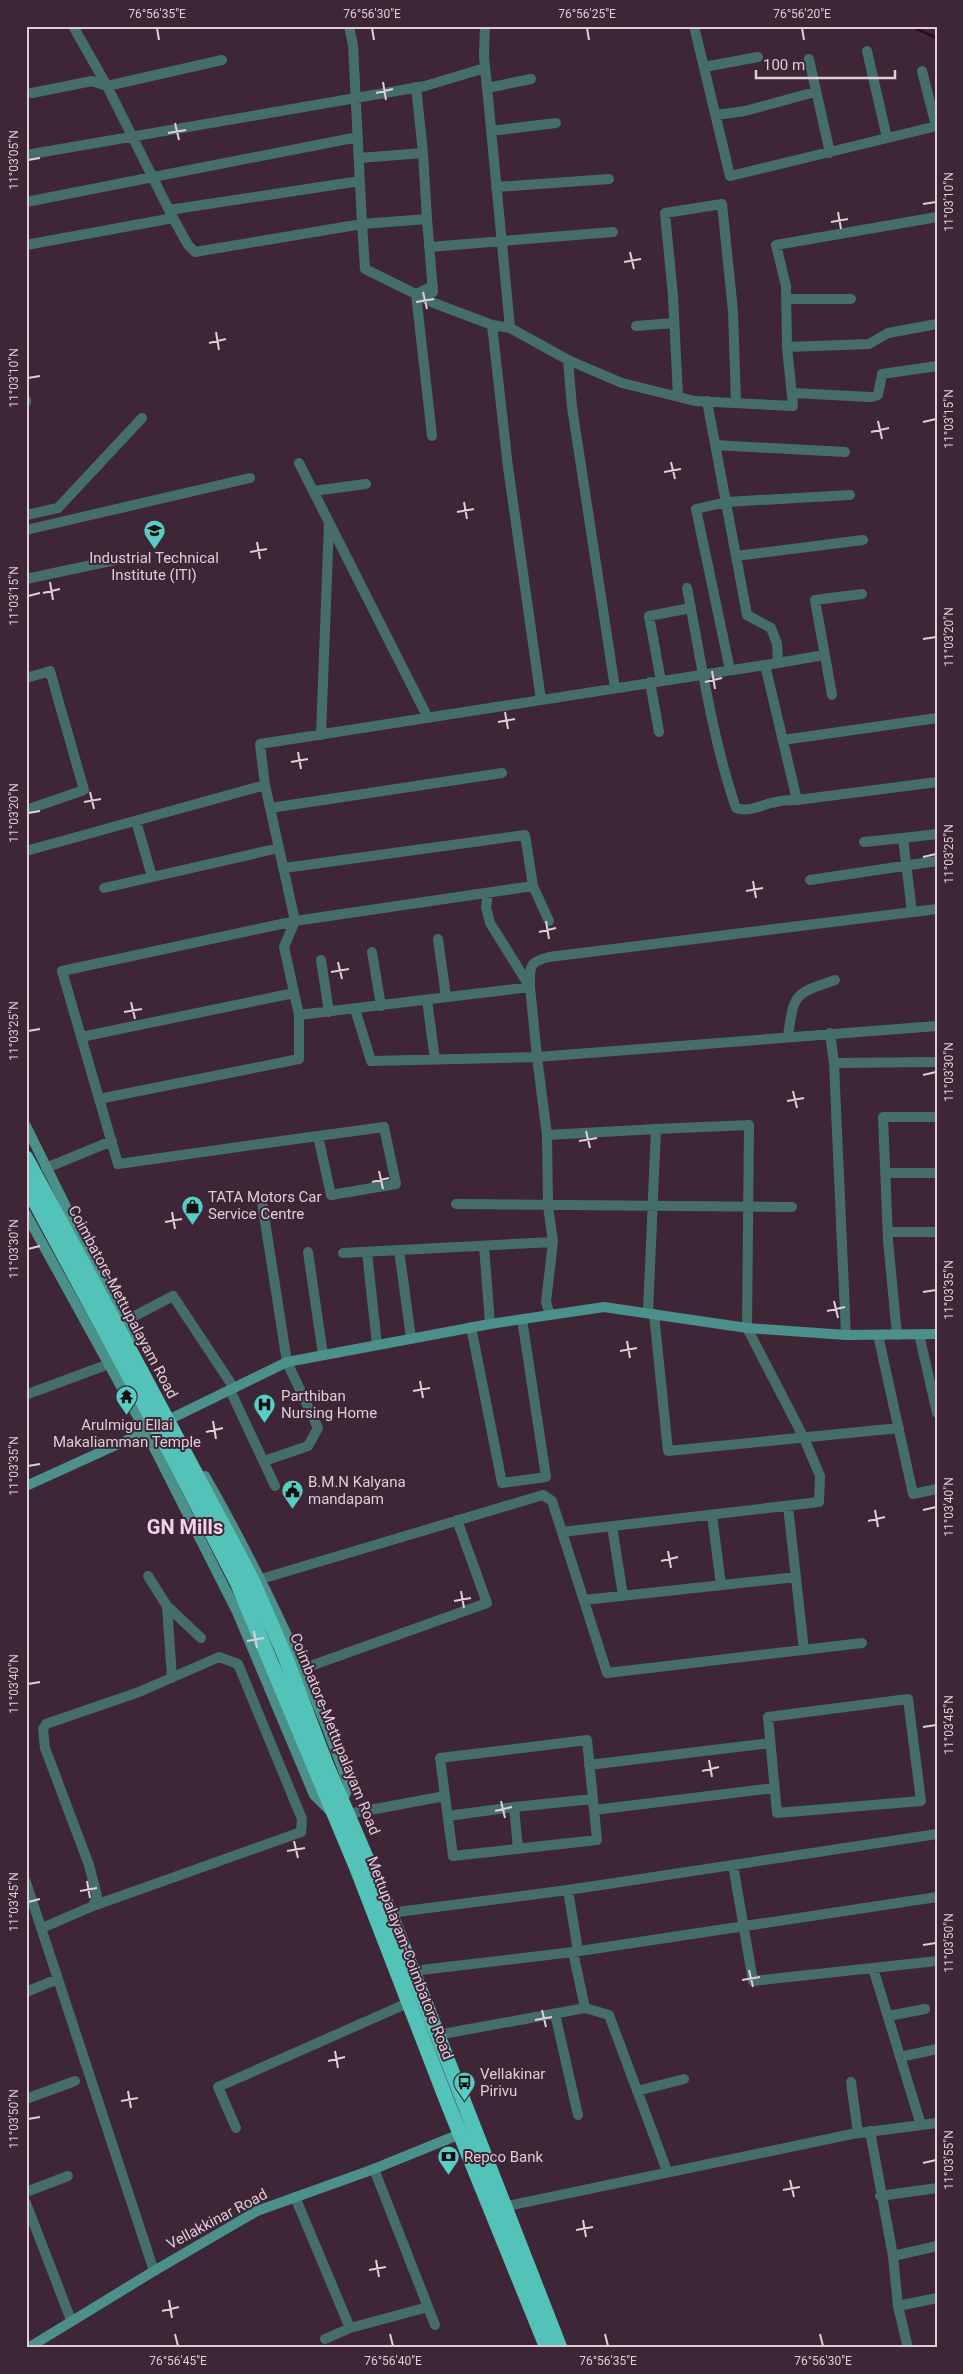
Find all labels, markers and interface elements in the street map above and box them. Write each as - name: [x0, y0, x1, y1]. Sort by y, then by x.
- text: 76°56'35"E: [128, 7, 186, 21]
- text: 76°56'30"E: [343, 7, 401, 21]
- text: 76°56'25"E: [558, 7, 616, 21]
- text: 76°56'20"E: [773, 7, 831, 21]
- scale bar: [756, 48, 894, 80]
- text: 100 m: [763, 56, 805, 74]
- text: 11°03'05"N: [7, 130, 21, 190]
- text: 11°03'10"N: [942, 172, 956, 232]
- text: 11°03'10"N: [7, 348, 21, 408]
- text: 11°03'15"N: [942, 389, 956, 449]
- school or university icon: Industrial Technical Institute (ITI): [142, 518, 166, 549]
- place label: Industrial Technical Institute (ITI): [89, 549, 219, 584]
- text: 11°03'15"N: [7, 566, 21, 626]
- text: 11°03'20"N: [942, 607, 956, 667]
- text: 11°03'20"N: [7, 783, 21, 843]
- text: 11°03'25"N: [942, 824, 956, 884]
- text: 11°03'25"N: [7, 1001, 21, 1061]
- text: 11°03'30"N: [942, 1042, 956, 1102]
- place label: TATA Motors Car Service Centre: [208, 1188, 322, 1223]
- shop icon: TATA Motors Car Service Centre: [180, 1194, 204, 1225]
- street label: Coimbatore-Mettupalayam Road: [64, 1202, 182, 1402]
- text: 11°03'30"N: [7, 1219, 21, 1279]
- text: 11°03'35"N: [942, 1260, 956, 1320]
- temple icon: Arulmigu Ellai Makaliamman Temple: [115, 1385, 139, 1416]
- place label: Parthiban Nursing Home: [281, 1387, 377, 1422]
- hospital icon: Parthiban Nursing Home: [253, 1393, 277, 1424]
- place label: Arulmigu Ellai Makaliamman Temple: [53, 1416, 201, 1451]
- text: 11°03'35"N: [7, 1436, 21, 1496]
- place label: B.M.N Kalyana mandapam: [308, 1473, 406, 1508]
- text: 11°03'40"N: [942, 1477, 956, 1537]
- public building icon: B.M.N Kalyana mandapam: [280, 1479, 304, 1510]
- district label: GN Mills: [147, 1515, 223, 1539]
- street label: Coimbatore-Mettupalayam Road: [286, 1631, 384, 1837]
- text: 11°03'40"N: [7, 1654, 21, 1714]
- text: 11°03'45"N: [942, 1695, 956, 1755]
- street label: Mettupalayam-Coimbatore Road: [363, 1854, 457, 2062]
- text: 11°03'45"N: [7, 1872, 21, 1932]
- text: 11°03'50"N: [942, 1913, 956, 1973]
- place label: Vellakinar Pirivu: [480, 2065, 545, 2100]
- bus stop icon: Vellakinar Pirivu: [452, 2071, 476, 2102]
- text: 11°03'50"N: [7, 2089, 21, 2149]
- text: 11°03'55"N: [942, 2130, 956, 2190]
- bank icon: Repco Bank: [436, 2145, 460, 2176]
- place label: Repco Bank: [464, 2148, 544, 2166]
- street label: Vellakkinar Road: [164, 2185, 270, 2253]
- text: 76°56'45"E: [149, 2354, 207, 2368]
- text: 76°56'40"E: [364, 2354, 422, 2368]
- text: 76°56'35"E: [579, 2354, 637, 2368]
- text: 76°56'30"E: [794, 2354, 852, 2368]

